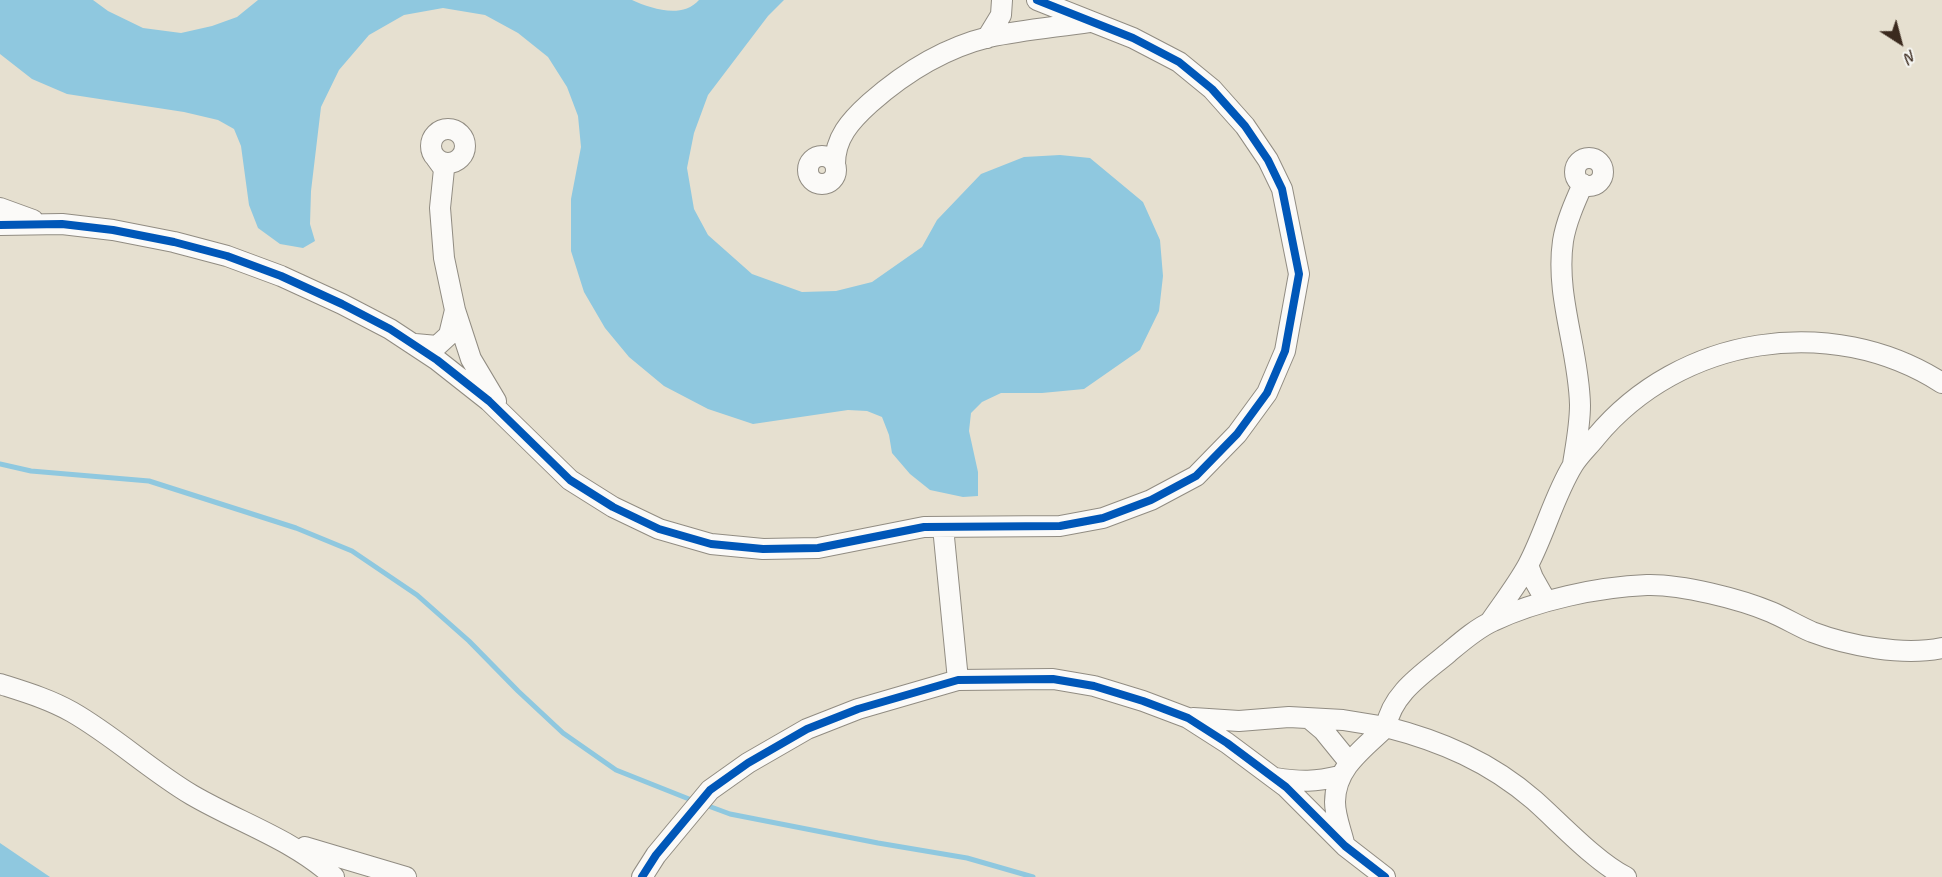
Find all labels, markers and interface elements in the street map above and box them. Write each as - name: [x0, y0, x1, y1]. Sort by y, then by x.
- north arrow: [1870, 12, 1930, 72]
- text: N: [1901, 46, 1920, 68]

